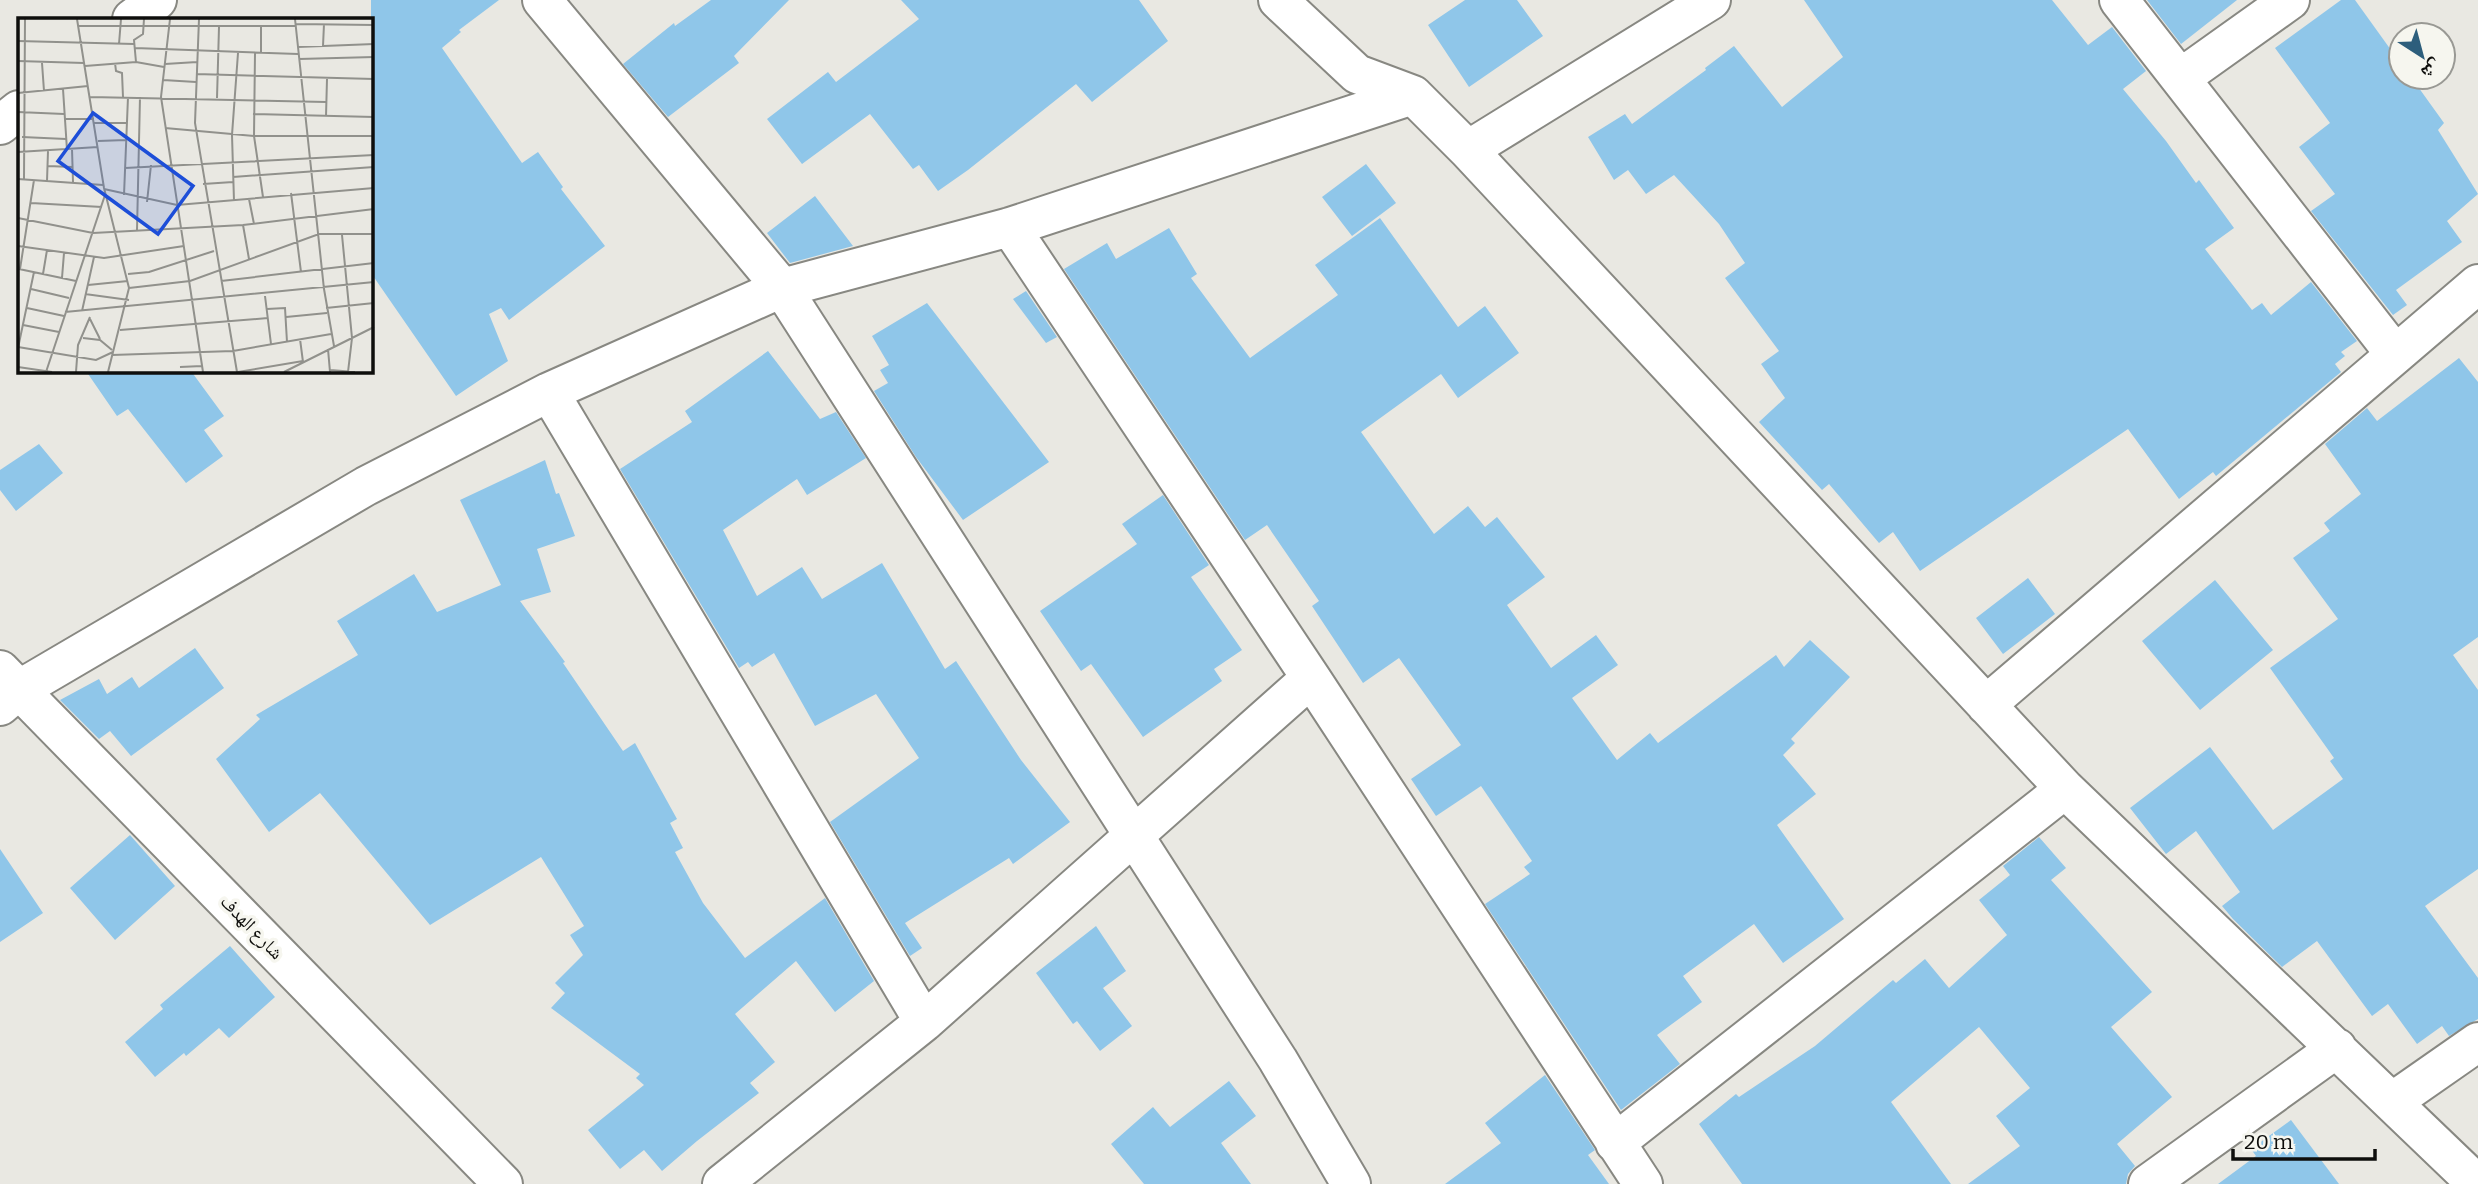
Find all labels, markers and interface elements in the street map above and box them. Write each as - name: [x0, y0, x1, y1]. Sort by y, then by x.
- inset map: [18, 18, 373, 373]
- north arrow: [2387, 21, 2457, 91]
- text: ش: [2417, 54, 2447, 85]
- street label: شارع الهدف: [216, 890, 288, 964]
- scale bar: [2233, 1118, 2375, 1162]
- text: 20 m: [2244, 1129, 2293, 1155]

